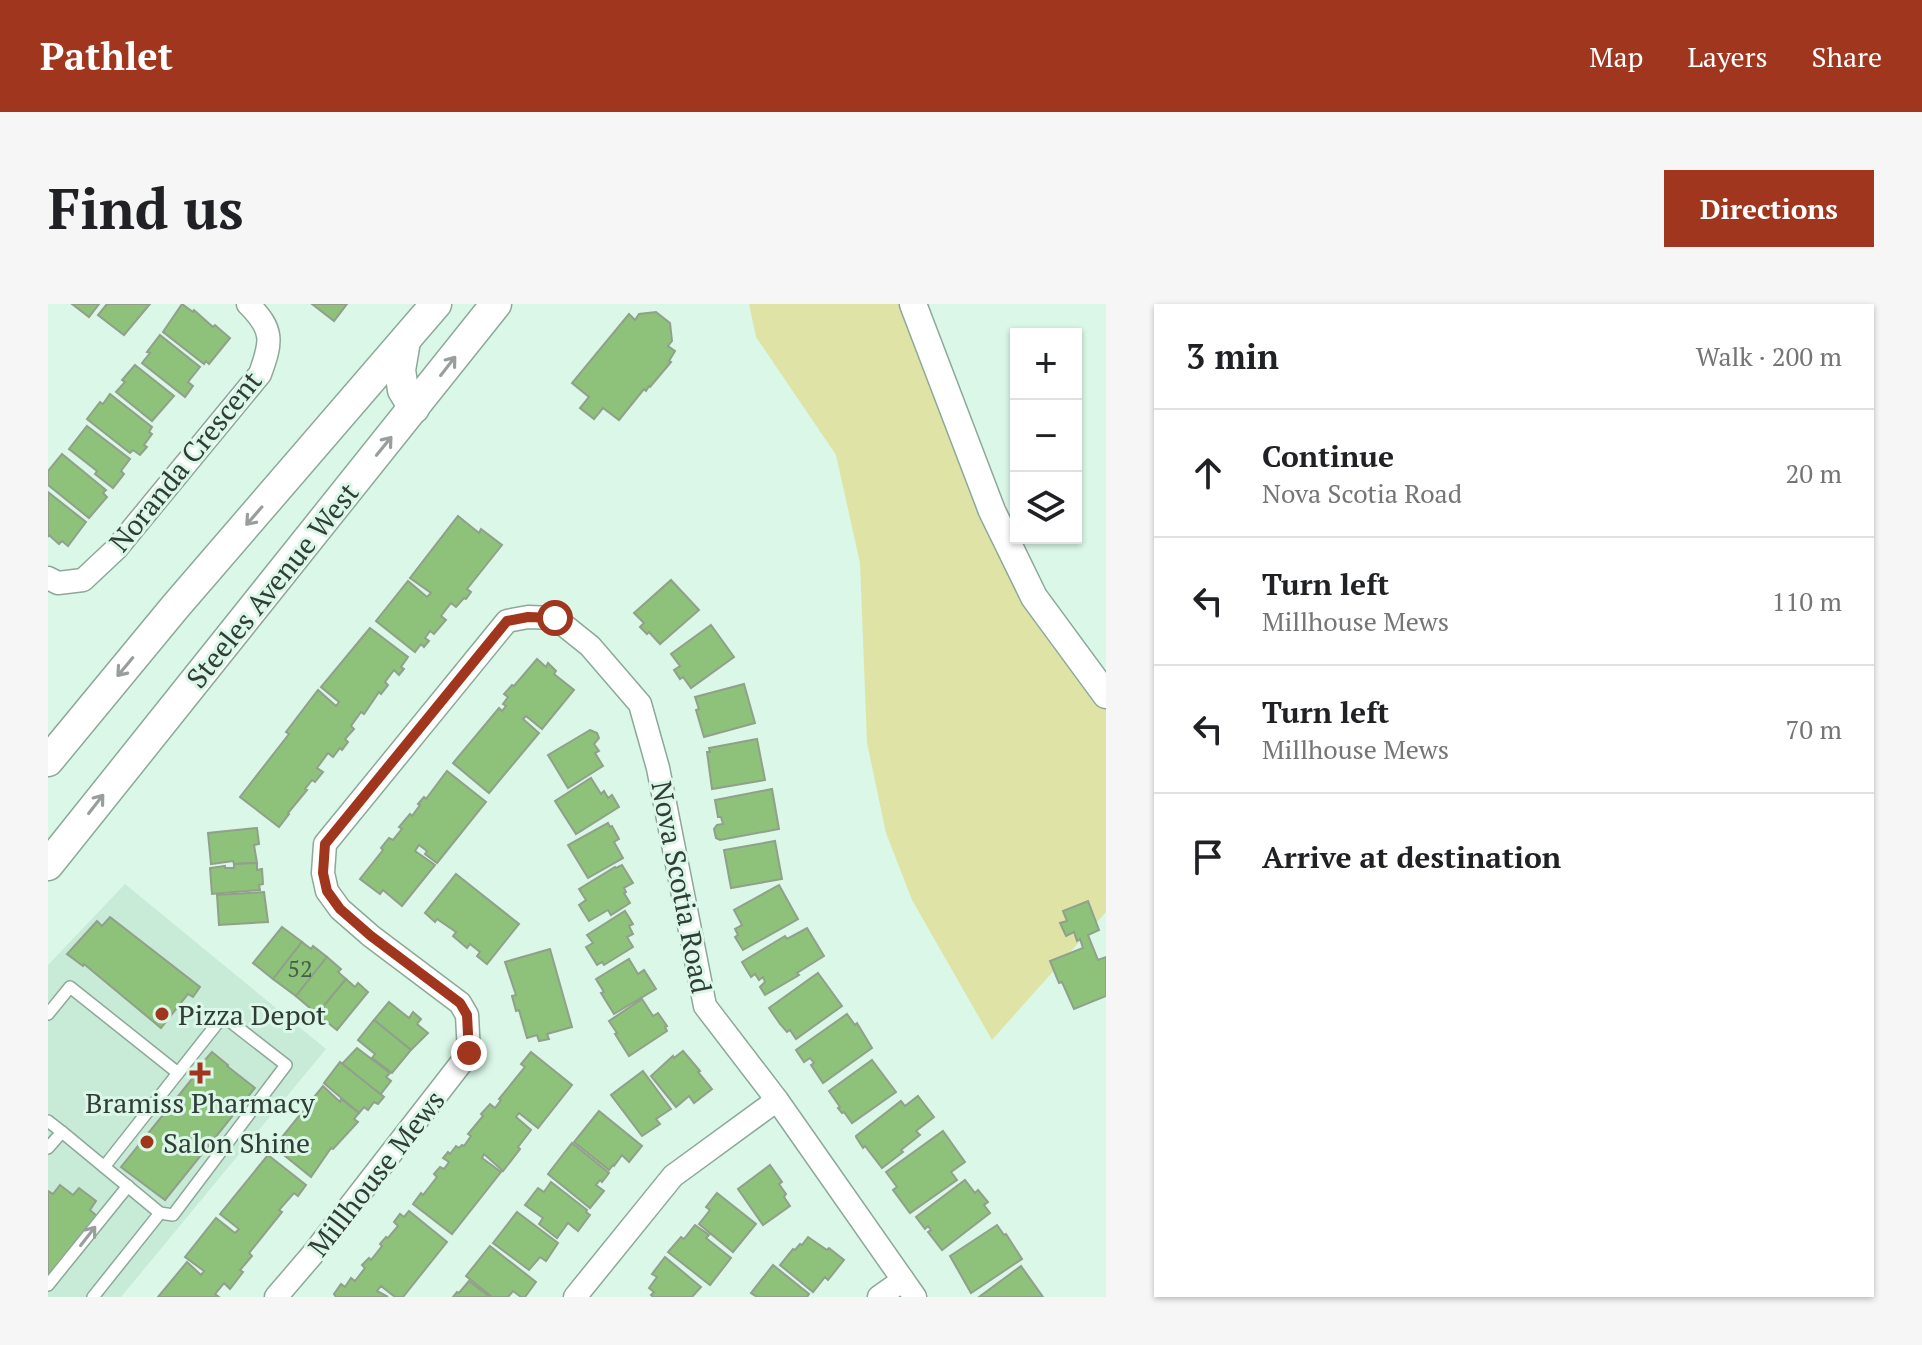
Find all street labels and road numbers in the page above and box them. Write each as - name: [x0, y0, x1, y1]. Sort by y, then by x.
- street label: Noranda Crescent: [101, 362, 270, 559]
- street label: Steeles Avenue West: [178, 474, 367, 695]
- street label: Nova Scotia Road: [643, 778, 721, 996]
- street label: Millhouse Mews: [299, 1082, 453, 1264]

